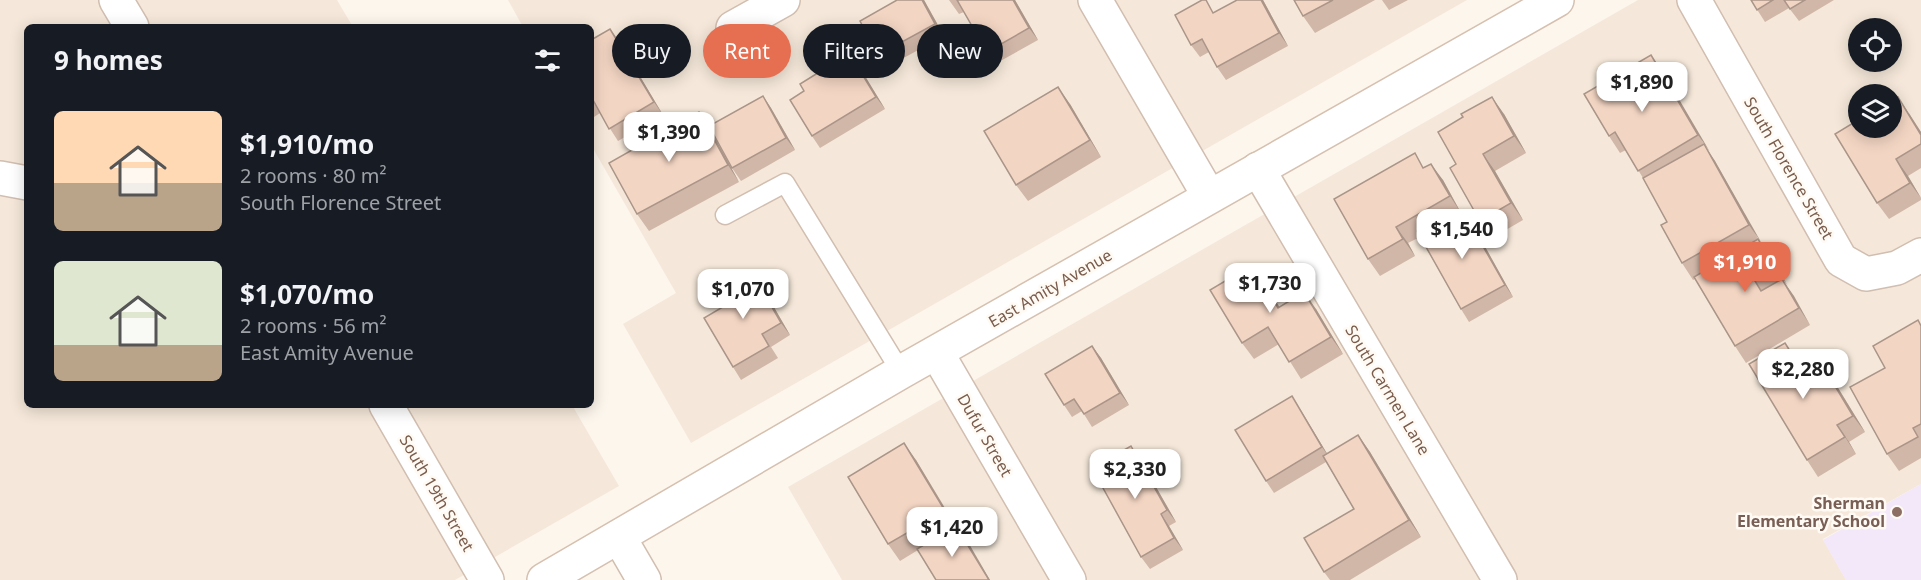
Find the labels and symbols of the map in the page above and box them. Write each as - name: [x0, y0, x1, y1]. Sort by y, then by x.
- pin: $1,890: [1593, 62, 1691, 113]
- street label: South Florence Street: [1739, 93, 1839, 243]
- pin: $1,390: [620, 112, 718, 163]
- pin: $1,540: [1413, 209, 1511, 260]
- pin: $1,910: [1696, 242, 1794, 293]
- street label: East Amity Avenue: [984, 244, 1116, 332]
- pin: $1,730: [1221, 263, 1319, 314]
- pin: $1,070: [694, 269, 792, 320]
- street label: South Carmen Lane: [1340, 321, 1436, 459]
- pin: $2,280: [1754, 349, 1852, 400]
- street label: Dufur Street: [952, 389, 1018, 481]
- street label: South 19th Street: [395, 431, 479, 555]
- pin: $2,330: [1086, 449, 1184, 500]
- place label: Sherman Elementary School: [1737, 492, 1885, 532]
- marker: Sherman Elementary School: [1890, 505, 1904, 519]
- pin: $1,420: [903, 507, 1001, 558]

